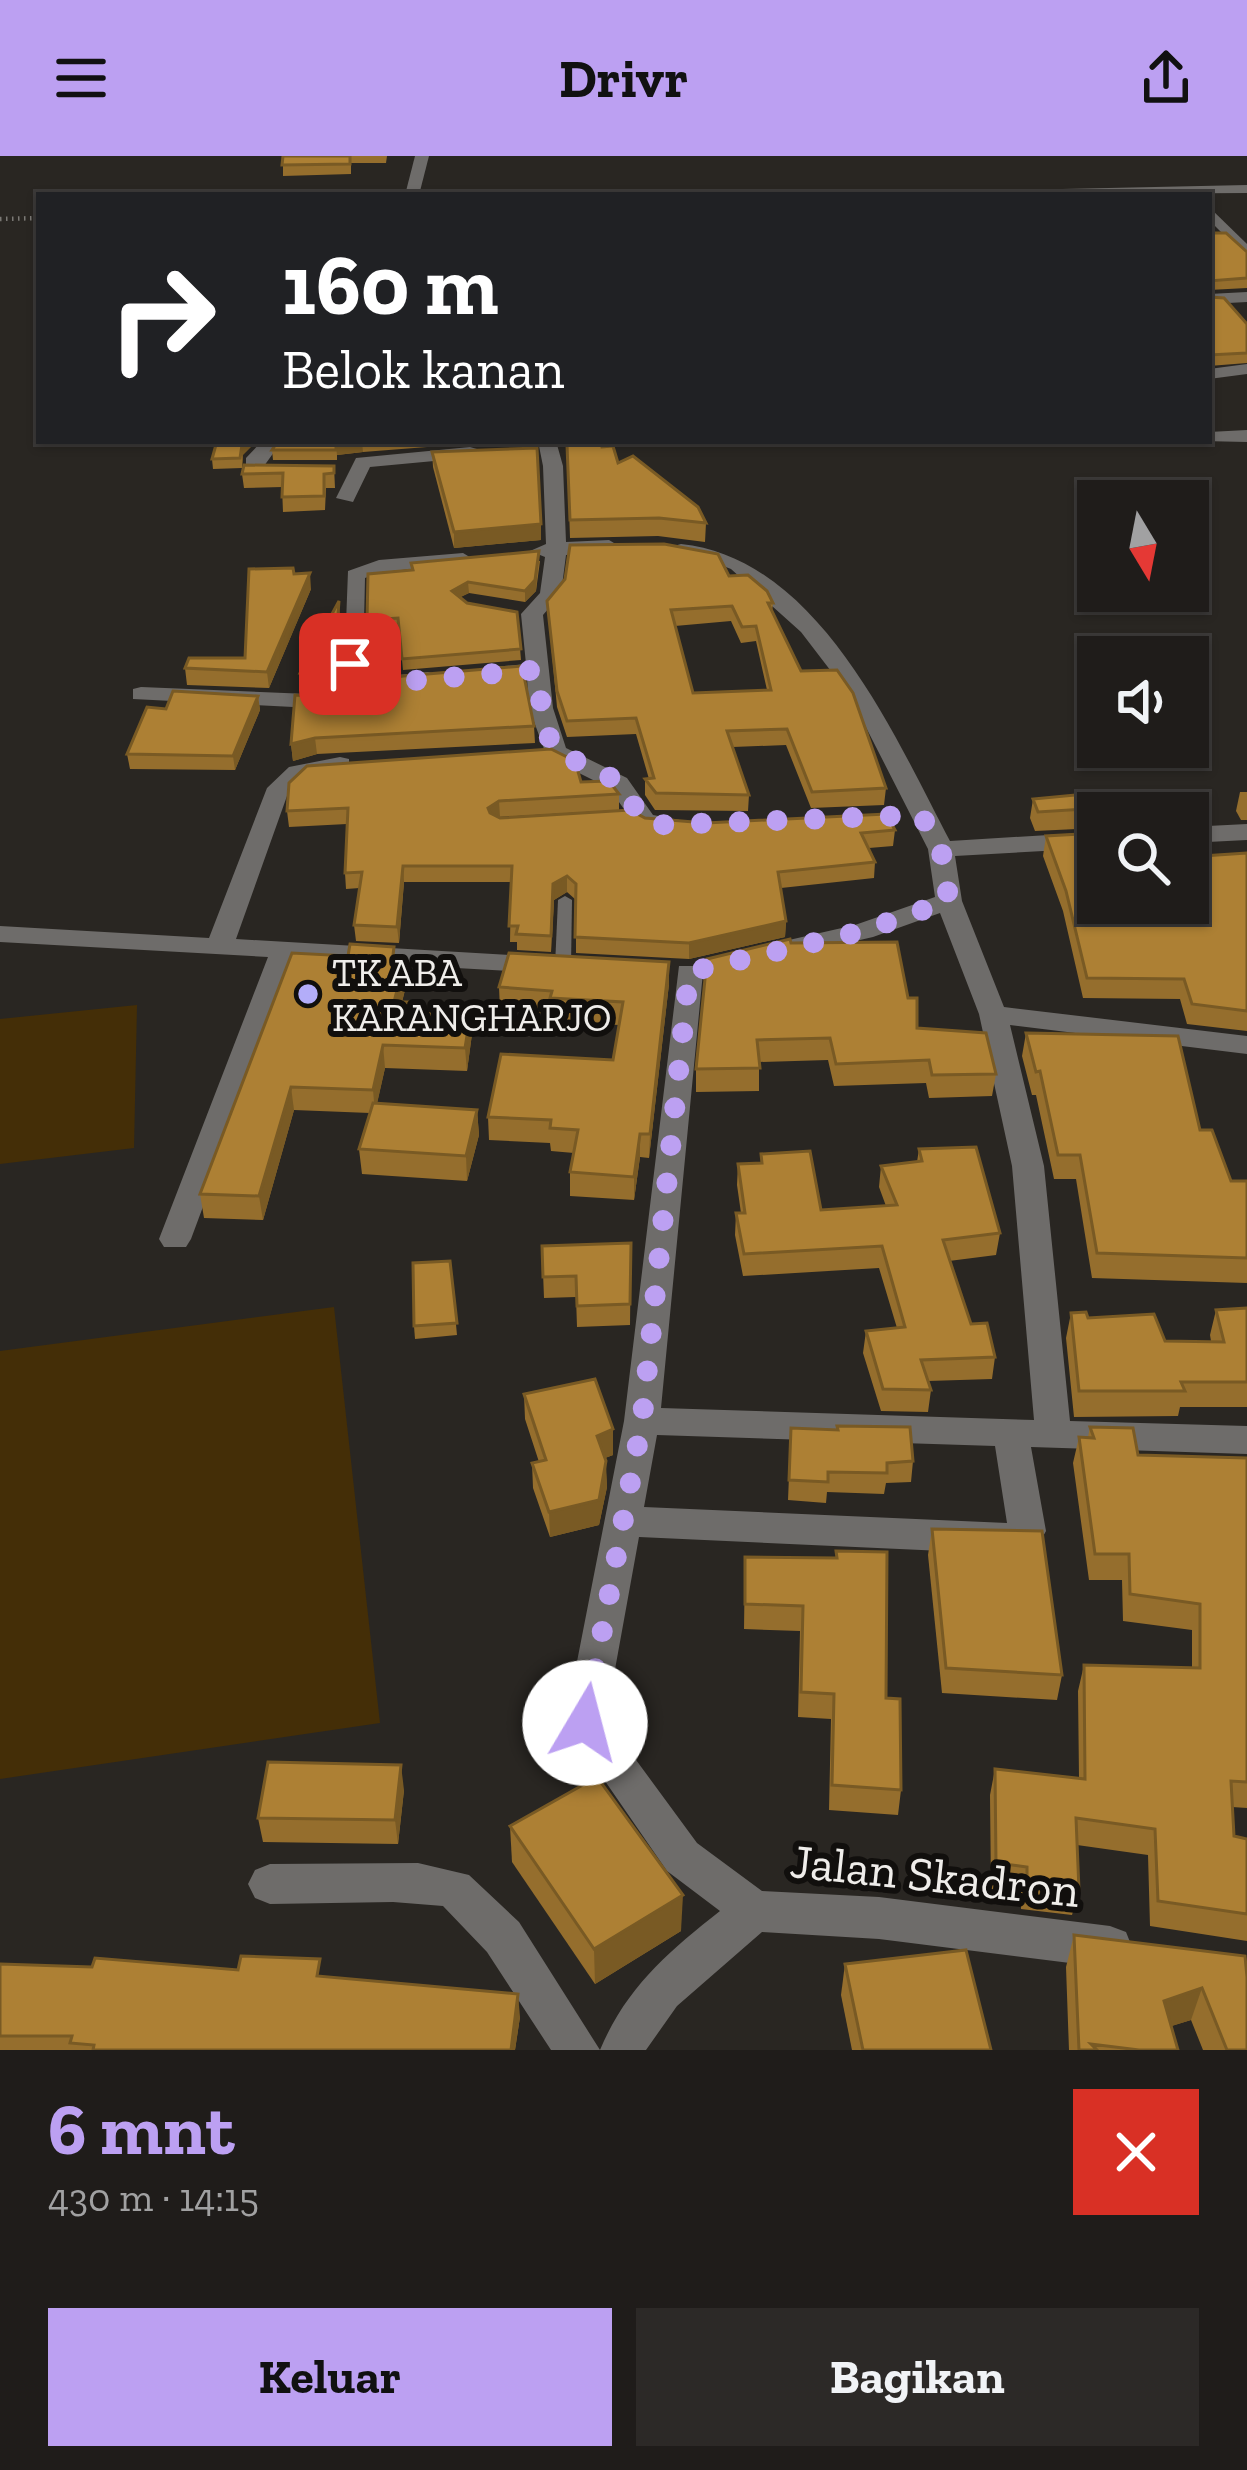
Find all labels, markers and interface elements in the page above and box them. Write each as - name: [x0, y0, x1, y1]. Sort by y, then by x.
- icon: menu: [48, 45, 114, 111]
- icon: share: [1133, 45, 1199, 111]
- text: Drivr: [559, 46, 688, 111]
- text: 160 m: [282, 235, 499, 336]
- icon: right: [84, 240, 240, 396]
- text: Belok kanan: [282, 337, 565, 402]
- north arrow: [1077, 480, 1209, 612]
- map controls: [1077, 480, 1209, 924]
- pin: [299, 613, 401, 715]
- icon: arrive: [317, 631, 383, 697]
- button: sound: [1077, 636, 1209, 768]
- button: search: [1077, 792, 1209, 924]
- place label: TK ABA KARANGHARJO: [332, 949, 612, 1041]
- marker: TK ABA KARANGHARJO: [295, 981, 321, 1007]
- position arrow: [522, 1660, 648, 1786]
- street label: Jalan Skadron: [788, 1832, 1083, 1919]
- text: 6 mnt: [48, 2086, 234, 2172]
- button: close: [1073, 2089, 1199, 2215]
- text: 430 m · 14:15: [48, 2174, 259, 2221]
- button: Keluar: [48, 2308, 612, 2446]
- button: Bagikan: [636, 2308, 1199, 2446]

